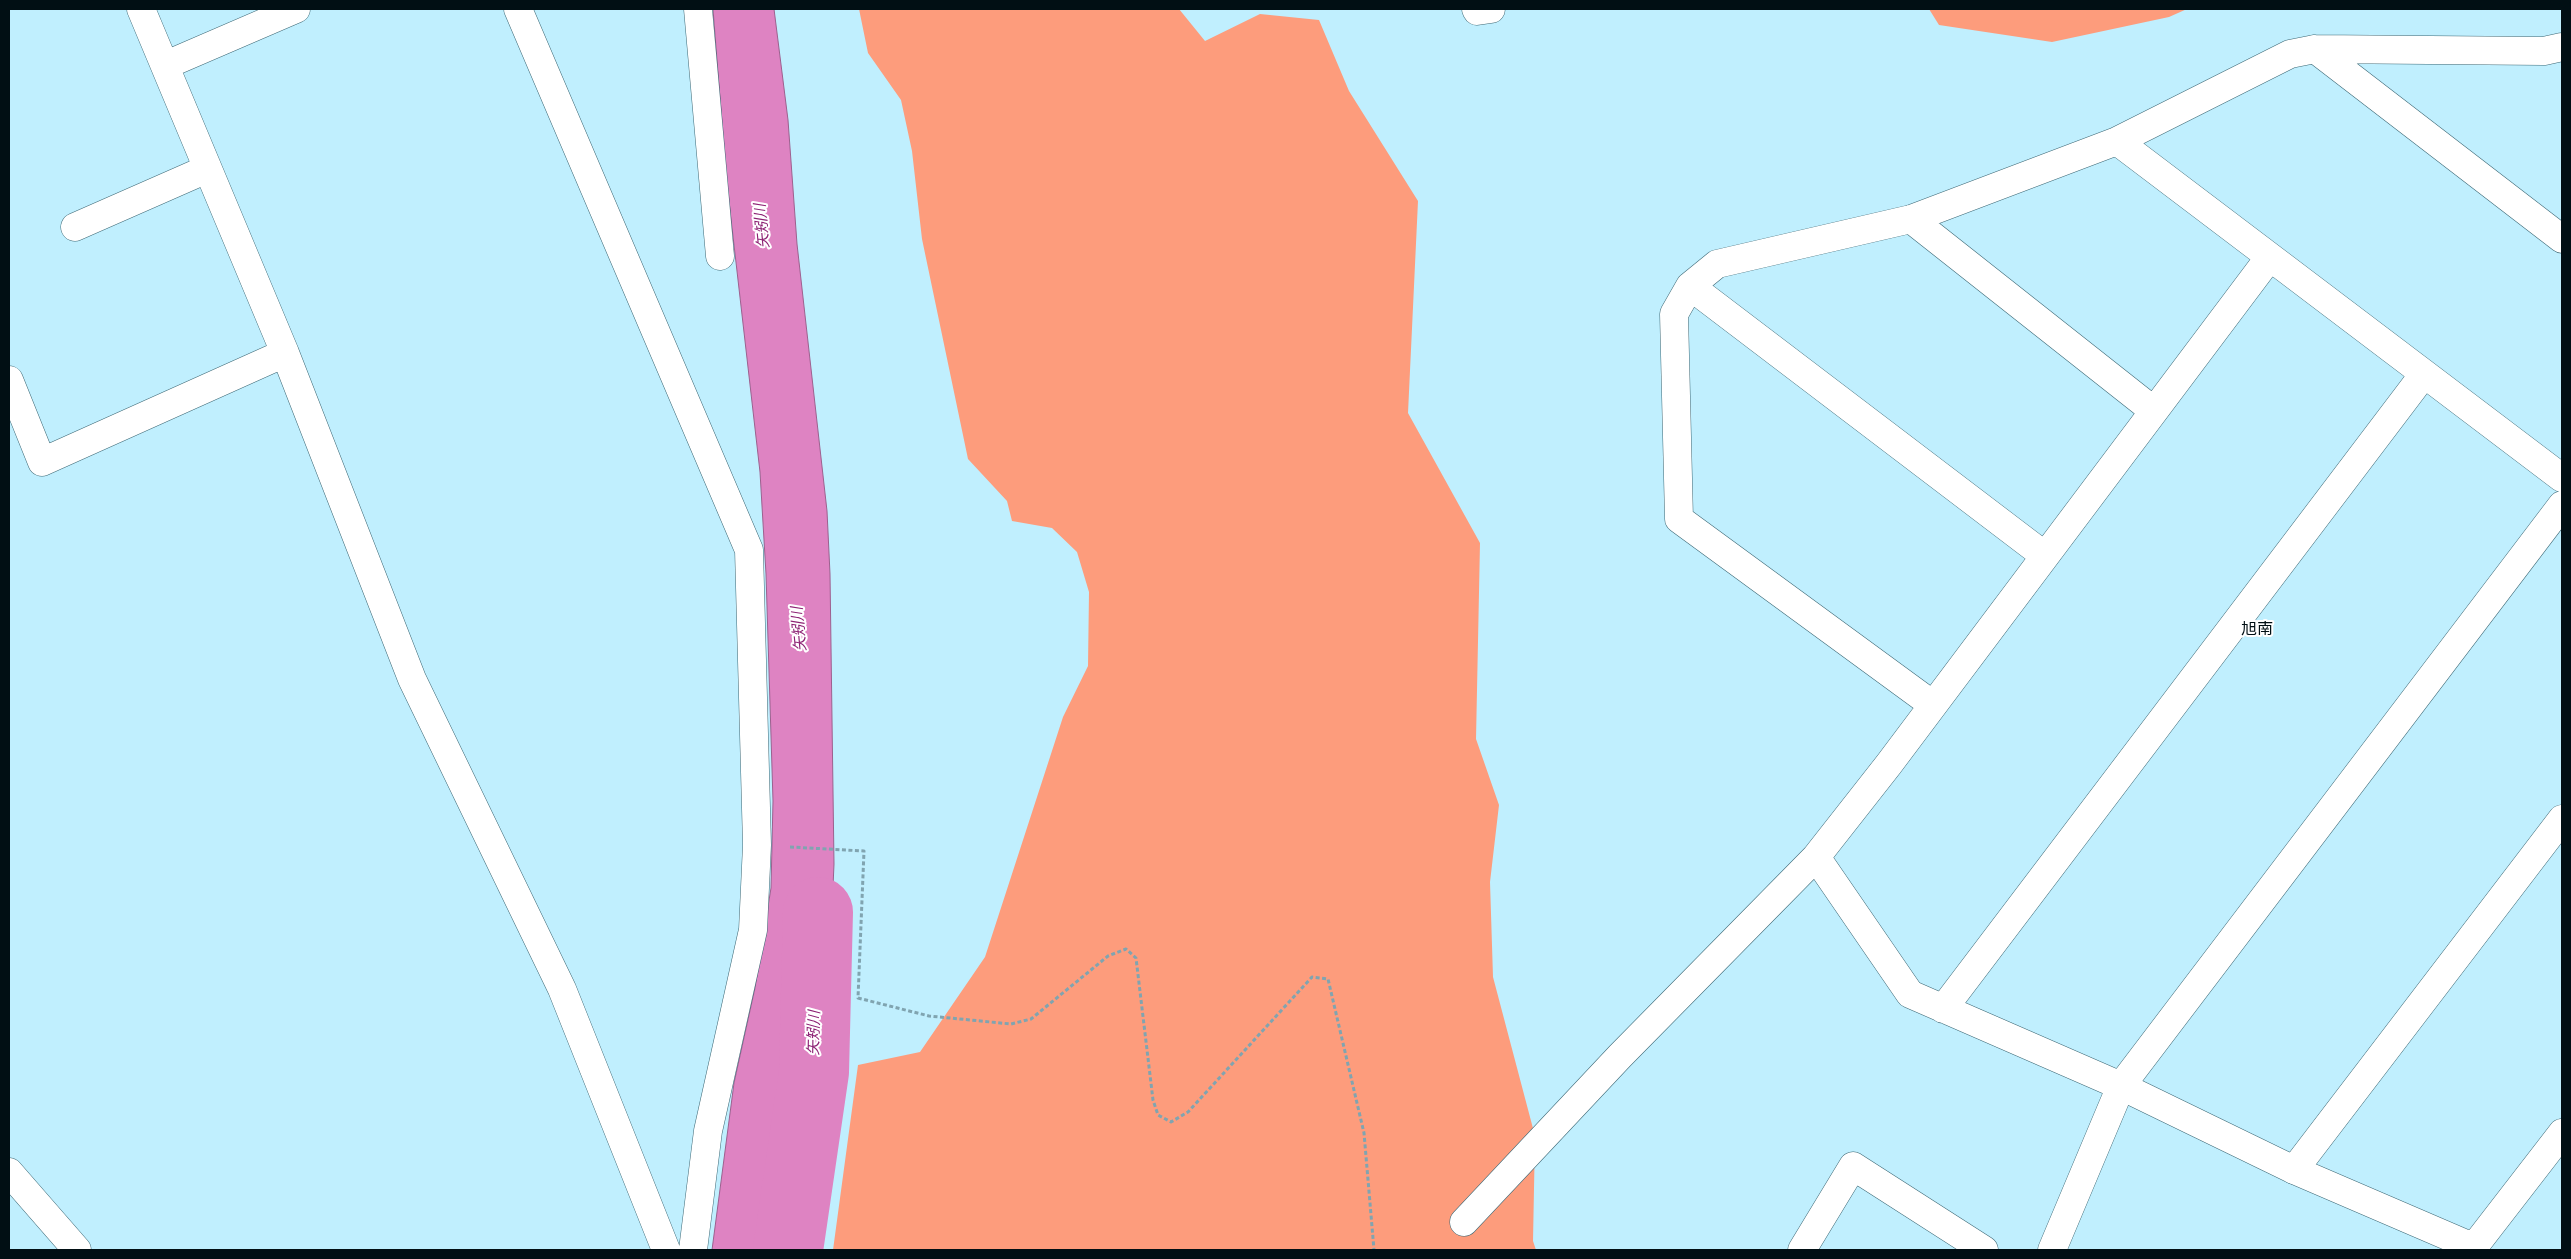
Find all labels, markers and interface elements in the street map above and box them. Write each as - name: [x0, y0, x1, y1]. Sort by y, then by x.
- water label: 矢矧川: [752, 203, 774, 249]
- water label: 矢矧川: [789, 606, 811, 652]
- district label: 旭南: [2241, 620, 2273, 640]
- water label: 矢矧川: [806, 1010, 824, 1056]

